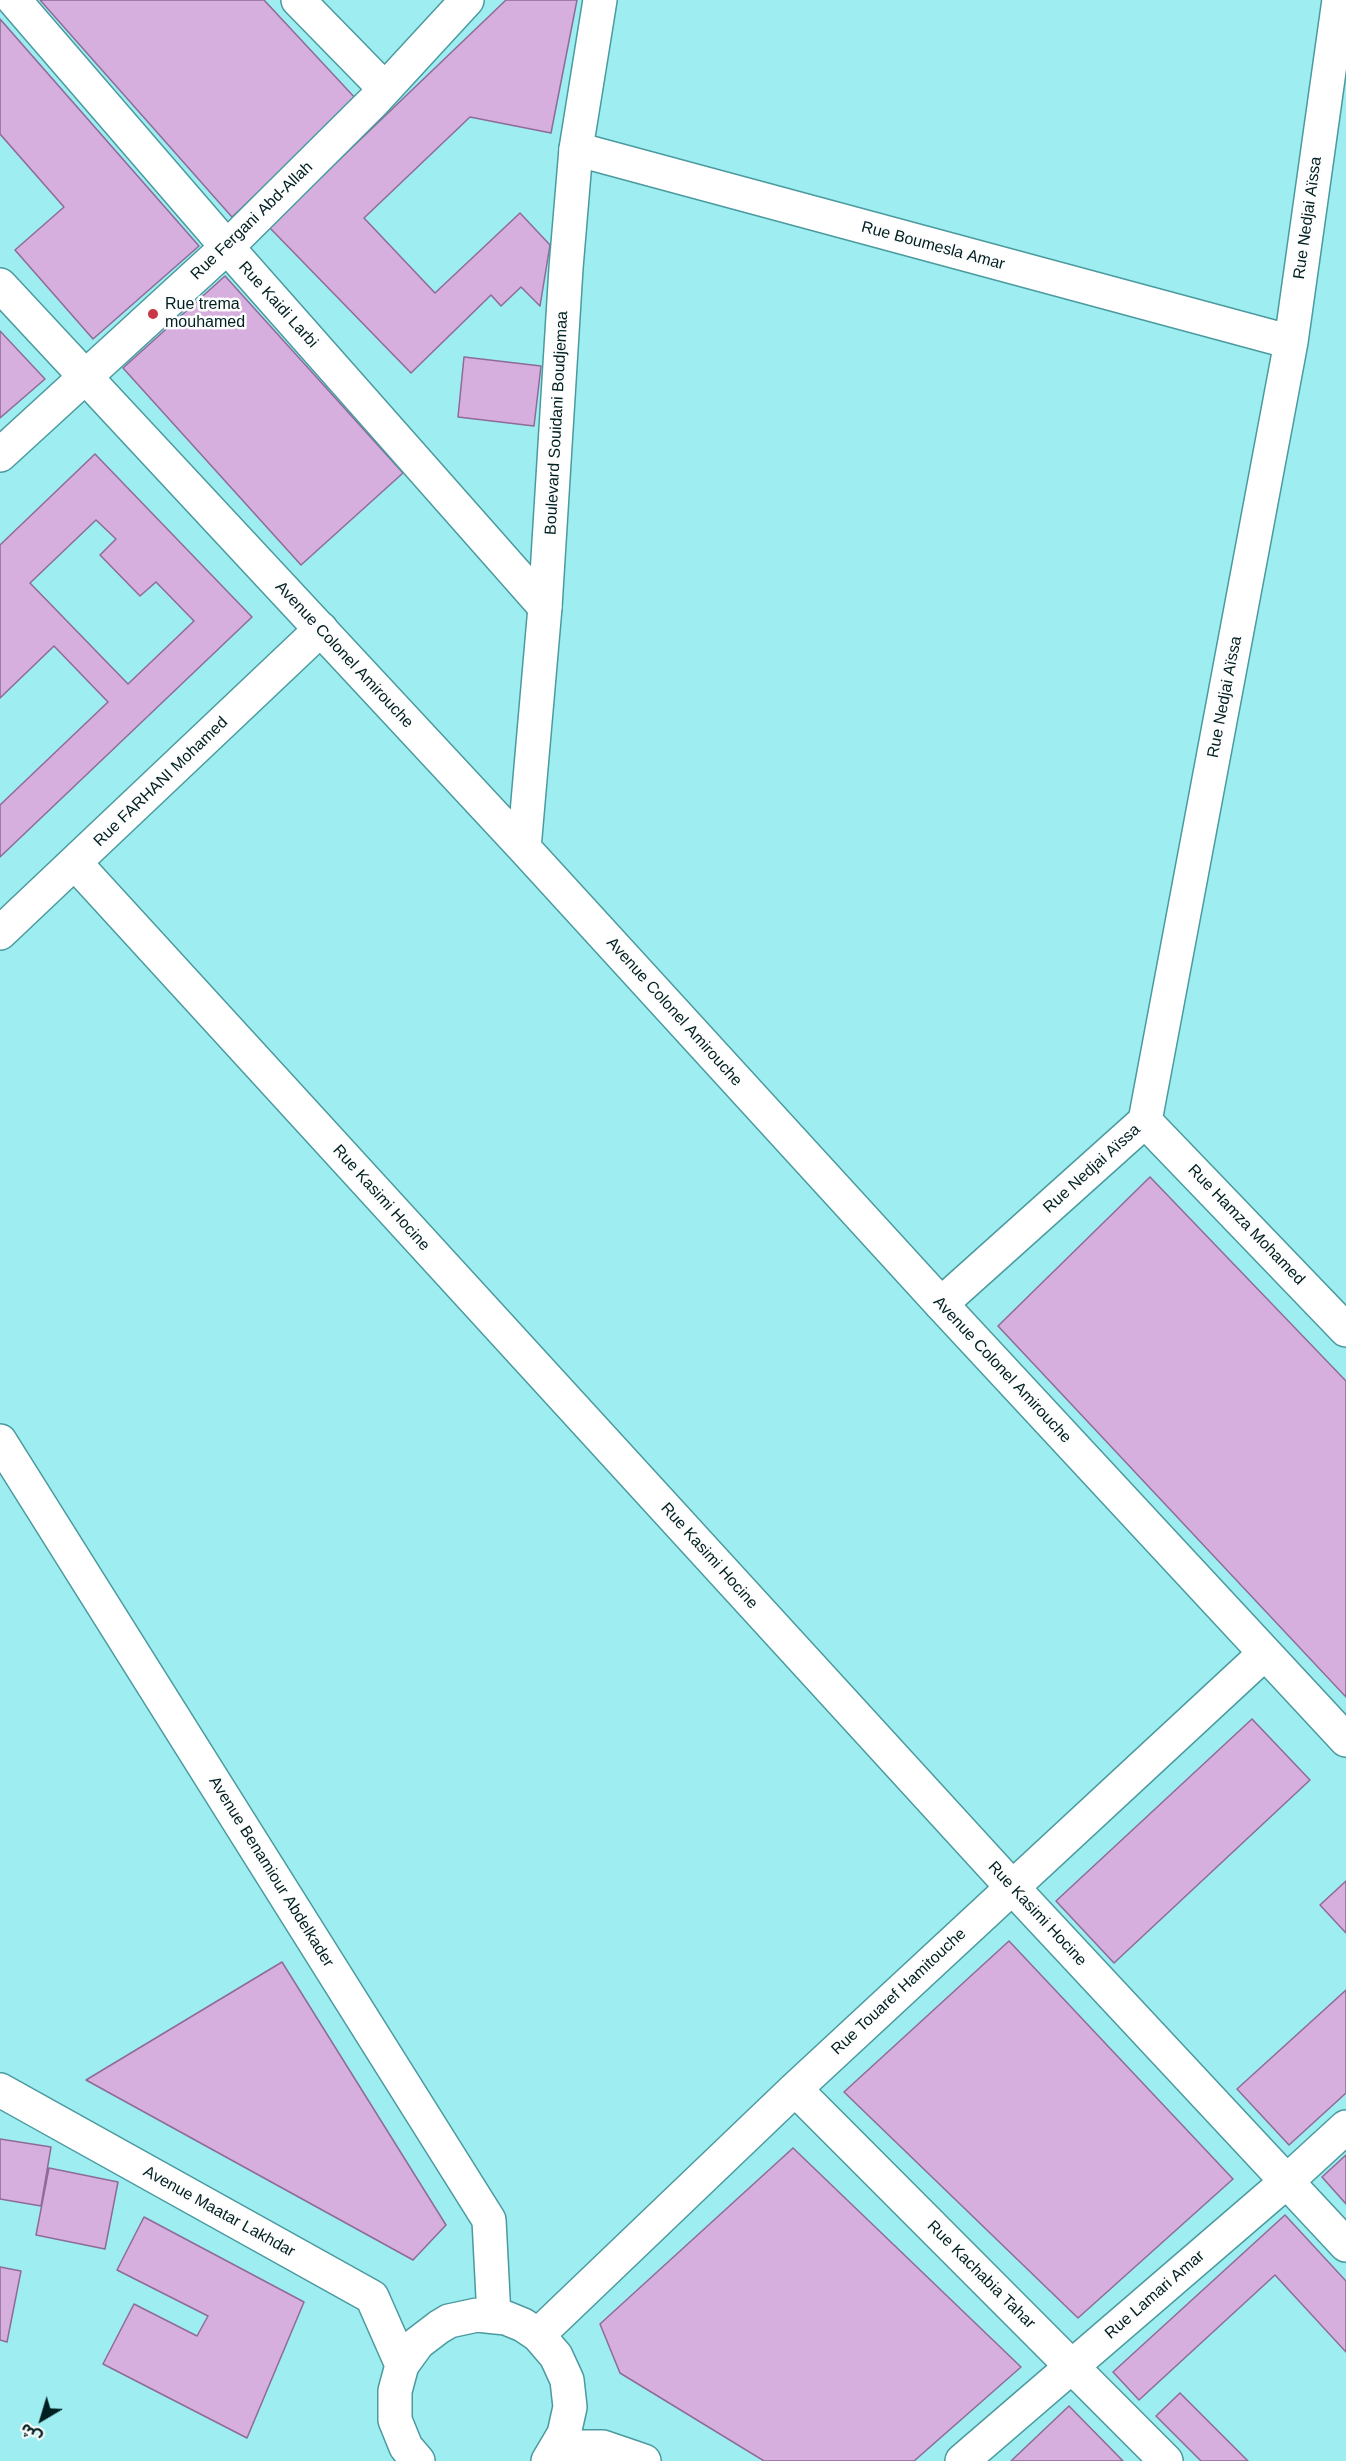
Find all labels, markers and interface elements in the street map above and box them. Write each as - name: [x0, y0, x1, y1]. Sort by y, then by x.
- street label: Rue Nedjai Aïssa: [1290, 155, 1326, 281]
- street label: Rue Fergani Abd-Allah: [187, 158, 317, 284]
- street label: Rue Boumesla Amar: [859, 218, 1007, 274]
- street label: Rue Kaidi Larbi: [234, 258, 322, 352]
- place label: Rue trema mouhamed: [165, 295, 245, 333]
- marker: Rue trema mouhamed: [146, 307, 160, 321]
- street label: Boulevard Souidani Boudjemaa: [542, 311, 572, 535]
- street label: Avenue Colonel Amirouche: [271, 578, 417, 732]
- street label: Rue Nedjai Aïssa: [1204, 634, 1246, 760]
- street label: Rue FARHANI Mohamed: [90, 713, 232, 851]
- street label: Avenue Colonel Amirouche: [602, 934, 746, 1090]
- street label: Rue Nedjai Aïssa: [1040, 1121, 1144, 1217]
- street label: Rue Kasimi Hocine: [328, 1141, 434, 1255]
- street label: Rue Hamza Mohamed: [1183, 1161, 1309, 1289]
- street label: Avenue Colonel Amirouche: [929, 1293, 1075, 1447]
- street label: Rue Kasimi Hocine: [656, 1499, 762, 1613]
- street label: Avenue Benamiour Abdelkader: [204, 1773, 338, 1971]
- street label: Rue Kasimi Hocine: [984, 1858, 1090, 1970]
- street label: Rue Touaref Hamitouche: [828, 1925, 970, 2059]
- street label: Avenue Maatar Lakhdar: [140, 2162, 298, 2262]
- street label: Rue Kachabia Tahar: [923, 2217, 1039, 2333]
- street label: Rue Lamari Amar: [1101, 2247, 1209, 2343]
- north arrow: [12, 2389, 72, 2449]
- text: ش: [17, 2420, 44, 2447]

